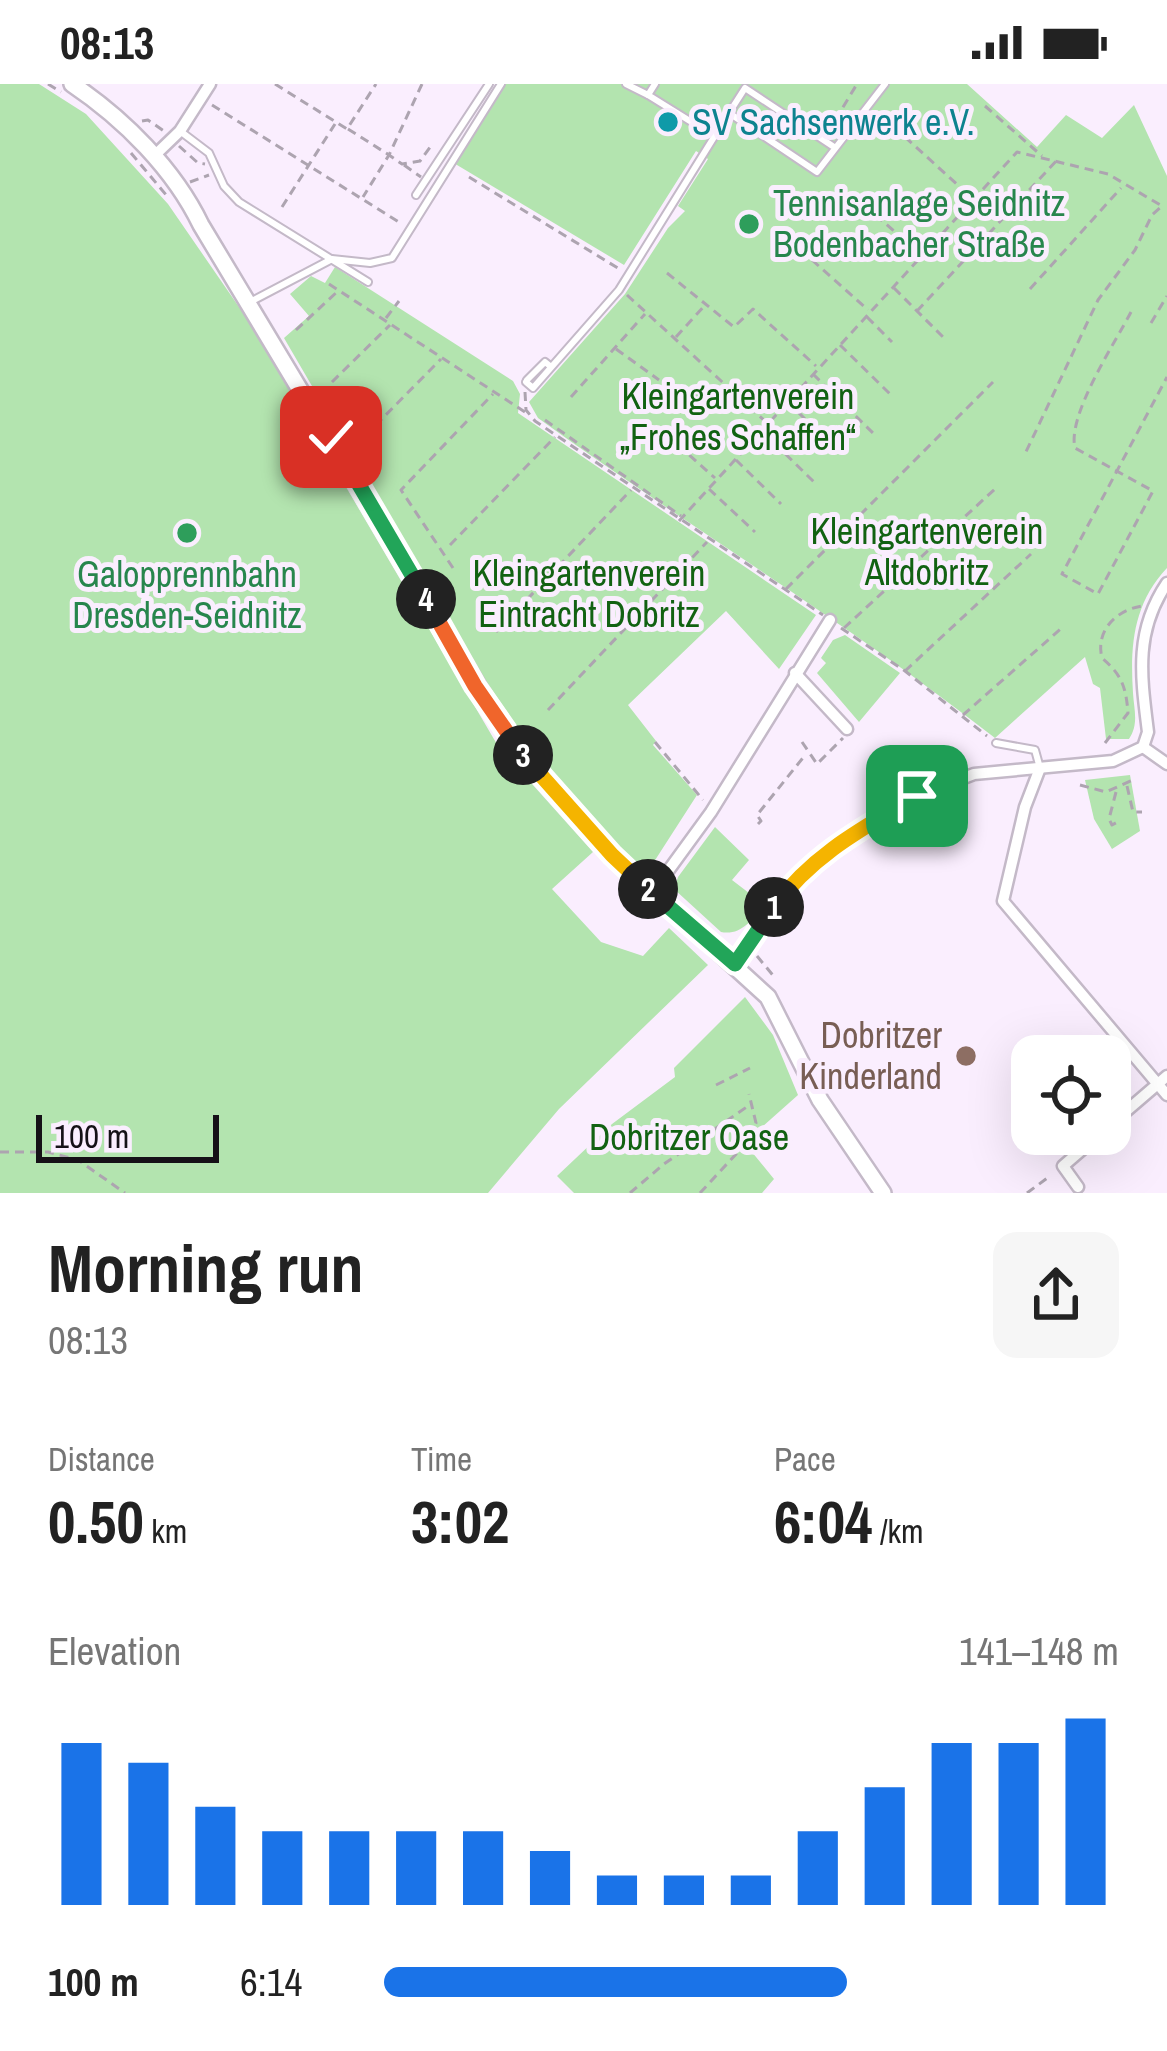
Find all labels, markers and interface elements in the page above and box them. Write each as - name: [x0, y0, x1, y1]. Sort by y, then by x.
- text: 08:13: [60, 12, 154, 73]
- place label: SV Sachsenwerk e.V.: [692, 98, 975, 146]
- marker: SV Sachsenwerk e.V.: [655, 109, 681, 135]
- place label: Tennisanlage Seidnitz Bodenbacher Straße: [773, 179, 1065, 268]
- marker: Tennisanlage Seidnitz Bodenbacher Straße: [736, 211, 762, 237]
- park label: Kleingartenverein „Frohes Schaffen“: [620, 372, 856, 461]
- pin: [280, 386, 382, 488]
- icon: check: [298, 404, 364, 470]
- park label: Kleingartenverein Altdobritz: [810, 507, 1044, 596]
- marker: Galopprennbahn Dresden-Seidnitz: [174, 520, 200, 546]
- park label: Kleingartenverein Eintracht Dobritz: [472, 549, 706, 638]
- place label: Galopprennbahn Dresden-Seidnitz: [72, 550, 302, 639]
- pin: 4: [396, 569, 456, 629]
- text: 4: [418, 577, 434, 621]
- pin: 3: [493, 725, 553, 785]
- text: 3: [515, 733, 531, 777]
- pin: [866, 745, 968, 847]
- icon: arrive: [884, 763, 950, 829]
- pin: 2: [618, 859, 678, 919]
- text: 2: [640, 867, 656, 911]
- pin: 1: [744, 877, 804, 937]
- text: 1: [766, 885, 782, 929]
- place label: Dobritzer Kinderland: [799, 1011, 942, 1100]
- map controls: [1011, 1035, 1131, 1155]
- button: locate: [1011, 1035, 1131, 1155]
- marker: Dobritzer Kinderland: [953, 1043, 979, 1069]
- scale bar: [36, 1109, 219, 1162]
- park label: Dobritzer Oase: [589, 1113, 789, 1161]
- text: 100 m: [54, 1114, 129, 1158]
- text: Morning run: [48, 1224, 364, 1313]
- button: share: [993, 1232, 1119, 1358]
- text: 08:13: [48, 1314, 128, 1366]
- text: Distance: [48, 1437, 155, 1481]
- text: Time: [411, 1437, 472, 1481]
- text: Pace: [774, 1437, 836, 1481]
- text: 0.50: [48, 1481, 144, 1562]
- text: 3:02: [411, 1481, 509, 1562]
- text: 6:04: [774, 1481, 872, 1562]
- text: km: [144, 1509, 187, 1553]
- text: /km: [872, 1509, 924, 1553]
- text: Elevation: [48, 1625, 181, 1677]
- text: 141–148 m: [959, 1625, 1119, 1677]
- text: 100 m: [48, 1956, 139, 2008]
- text: 6:14: [240, 1956, 302, 2008]

